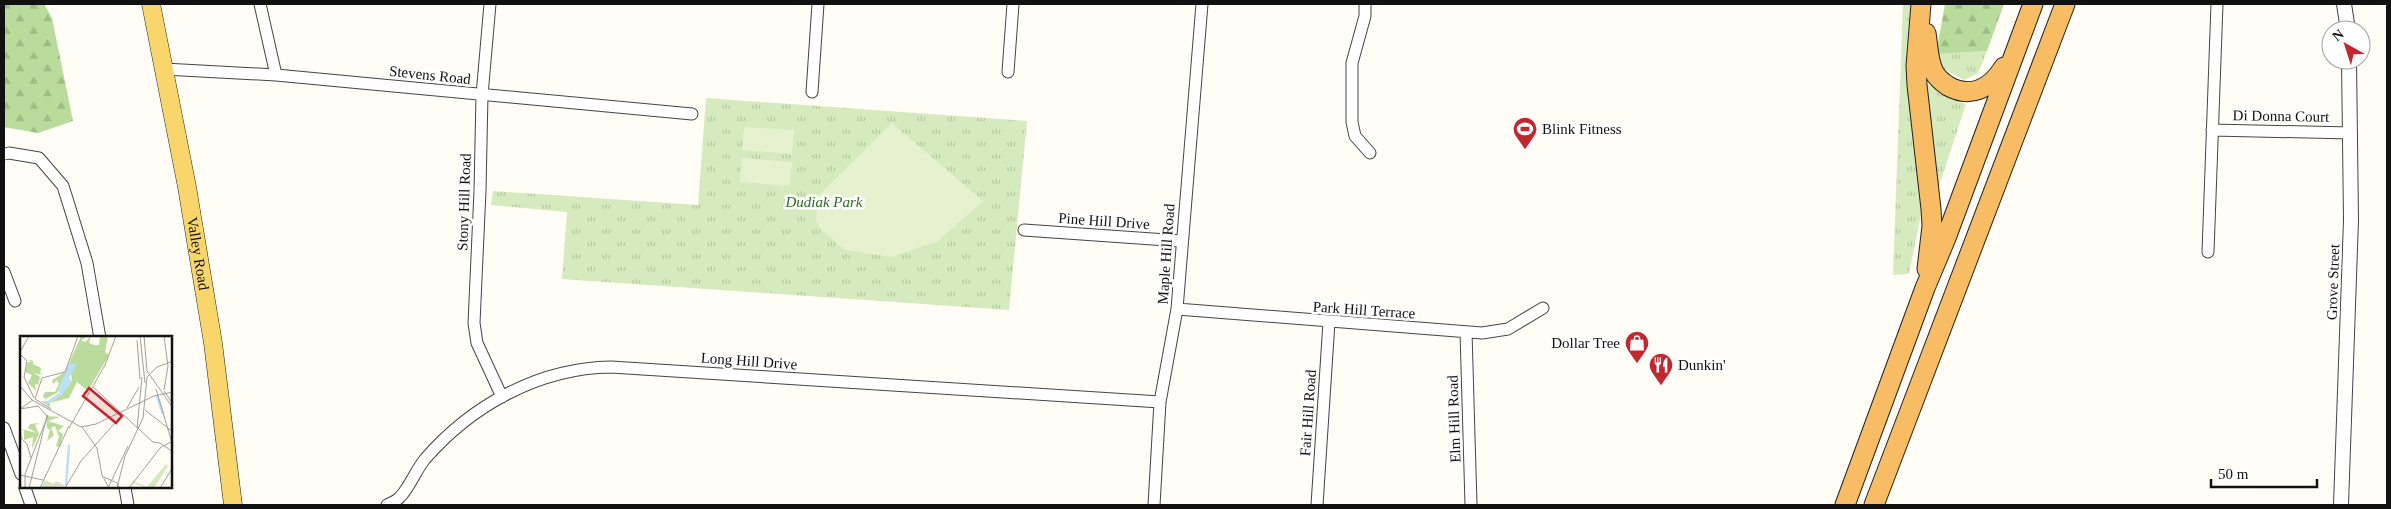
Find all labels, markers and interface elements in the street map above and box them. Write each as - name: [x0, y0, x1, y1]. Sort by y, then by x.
- north arrow: [2321, 20, 2371, 70]
- text: N: [2329, 26, 2347, 44]
- street label: Stevens Road: [388, 63, 472, 87]
- street label: Di Donna Court: [2233, 107, 2330, 125]
- sports icon: Blink Fitness: [1512, 116, 1538, 150]
- place label: Blink Fitness: [1542, 121, 1622, 137]
- street label: Stony Hill Road: [454, 153, 474, 251]
- park label: Dudiak Park: [784, 194, 863, 210]
- street label: Maple Hill Road: [1155, 203, 1178, 305]
- street label: Pine Hill Drive: [1058, 210, 1151, 232]
- street label: Valley Road: [184, 216, 212, 292]
- street label: Grove Street: [2324, 243, 2342, 320]
- street label: Park Hill Terrace: [1312, 298, 1416, 322]
- shop icon: Dollar Tree: [1624, 330, 1650, 364]
- place label: Dollar Tree: [1551, 335, 1620, 351]
- inset map: [20, 336, 172, 489]
- street label: Long Hill Drive: [700, 350, 798, 372]
- restaurant icon: Dunkin': [1648, 352, 1674, 386]
- place label: Dunkin': [1678, 357, 1726, 373]
- street label: Fair Hill Road: [1297, 369, 1319, 457]
- street label: Elm Hill Road: [1444, 375, 1464, 463]
- scale bar: [2211, 456, 2317, 488]
- text: 50 m: [2218, 466, 2249, 482]

